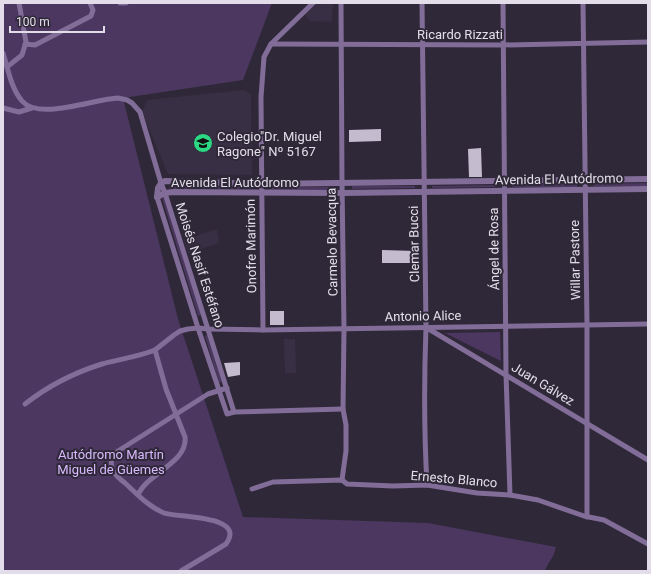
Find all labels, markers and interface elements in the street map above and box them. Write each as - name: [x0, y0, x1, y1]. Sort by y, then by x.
- scale bar: [10, 8, 104, 34]
- text: 100 m: [16, 15, 50, 29]
- street label: Ricardo Rizzati: [417, 27, 503, 42]
- place label: Colegio"Dr. Miguel Ragone" Nº 5167: [217, 129, 322, 159]
- school or university icon: Colegio"Dr. Miguel Ragone" Nº 5167: [192, 132, 214, 154]
- street label: Avenida El Autódromo: [495, 170, 623, 188]
- street label: Avenida El Autódromo: [171, 175, 299, 190]
- street label: Carmelo Bevacqua: [324, 188, 340, 296]
- street label: Onofre Marimón: [243, 199, 259, 293]
- street label: Moisés Nasif Estéfano: [173, 200, 227, 330]
- street label: Clemar Bucci: [406, 206, 422, 282]
- street label: Ángel de Rosa: [486, 207, 502, 291]
- street label: Willar Pastore: [567, 220, 583, 300]
- street label: Antonio Alice: [385, 308, 462, 324]
- street label: Juan Gálvez: [509, 359, 578, 409]
- park label: Autódromo Martín Miguel de Güemes: [57, 447, 165, 477]
- street label: Ernesto Blanco: [410, 468, 498, 490]

